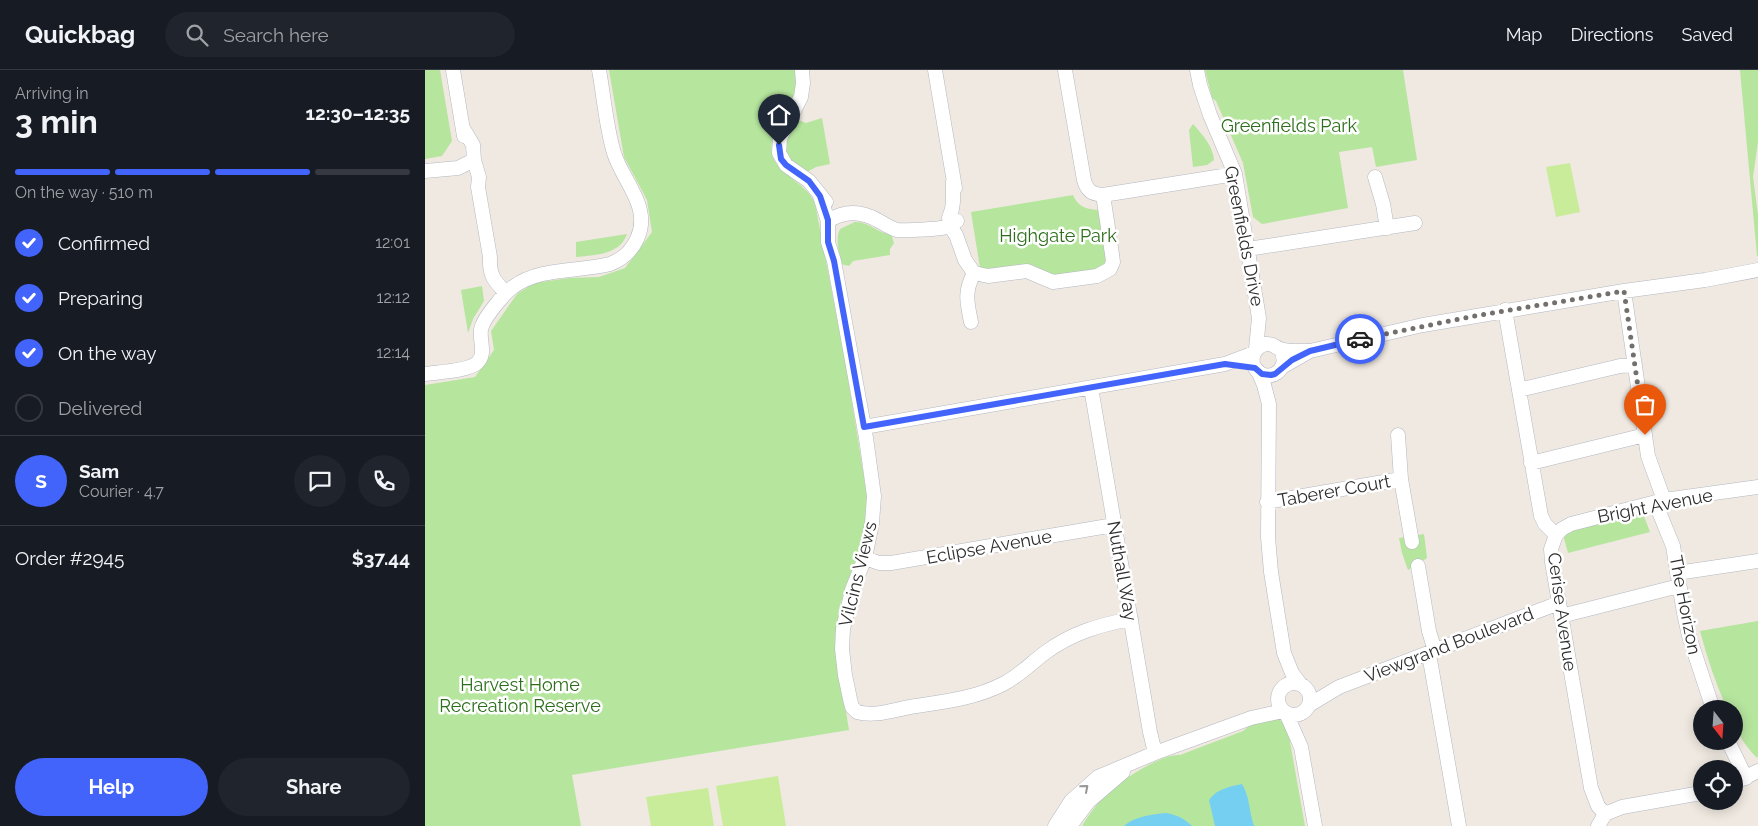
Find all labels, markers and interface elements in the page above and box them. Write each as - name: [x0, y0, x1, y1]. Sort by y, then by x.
- search box: [165, 12, 515, 57]
- text: Quickbag: [25, 20, 135, 49]
- icon: search: [183, 21, 211, 49]
- text: Search here: [223, 24, 329, 46]
- text: Map: [1506, 24, 1542, 45]
- text: Directions: [1570, 24, 1654, 45]
- text: Saved: [1682, 24, 1733, 45]
- text: Arriving in: [15, 84, 89, 103]
- pin: [758, 94, 800, 145]
- icon: home: [765, 101, 793, 129]
- text: 12:30–12:35: [306, 102, 410, 124]
- text: 3 min: [15, 103, 98, 140]
- park label: Greenfields Park: [1221, 115, 1358, 136]
- street label: Greenfields Drive: [1221, 164, 1268, 308]
- text: On the way · 510 m: [15, 183, 153, 202]
- park label: Highgate Park: [999, 225, 1117, 246]
- icon: check: [15, 229, 43, 257]
- text: Confirmed: [58, 232, 150, 254]
- text: 12:01: [375, 233, 410, 252]
- icon: check: [15, 284, 43, 312]
- text: Preparing: [58, 287, 143, 309]
- text: 12:12: [377, 288, 410, 307]
- courier: [1335, 314, 1385, 364]
- icon: car: [1346, 325, 1374, 353]
- icon: check: [15, 339, 43, 367]
- text: On the way: [58, 342, 157, 364]
- text: 12:14: [376, 343, 410, 362]
- pin: [1624, 384, 1666, 435]
- icon: bag: [1631, 391, 1659, 419]
- text: Delivered: [58, 397, 142, 419]
- button: chat: [294, 455, 346, 507]
- button: phone: [358, 455, 410, 507]
- text: Sam: [79, 460, 119, 482]
- text: S: [35, 470, 47, 492]
- street label: Taberer Court: [1276, 470, 1392, 511]
- text: Courier · 4.7: [79, 482, 164, 501]
- street label: Bright Avenue: [1595, 484, 1715, 527]
- street label: Vilcins Views: [834, 519, 881, 629]
- street label: Nuthall Way: [1103, 519, 1142, 623]
- street label: Eclipse Avenue: [925, 525, 1054, 568]
- text: Order #2945: [15, 547, 124, 569]
- text: $37.44: [352, 547, 410, 569]
- street label: Cerise Avenue: [1544, 551, 1581, 673]
- street label: The Horizon: [1666, 554, 1705, 656]
- street label: Viewgrand Boulevard: [1361, 603, 1536, 686]
- park label: Harvest Home Recreation Reserve: [439, 674, 601, 716]
- north arrow: [1693, 700, 1743, 750]
- map controls: [1693, 700, 1743, 810]
- button: Help: [15, 758, 208, 816]
- button: Share: [218, 758, 410, 816]
- button: locate: [1693, 760, 1743, 810]
- one-way arrow: [1080, 785, 1089, 794]

